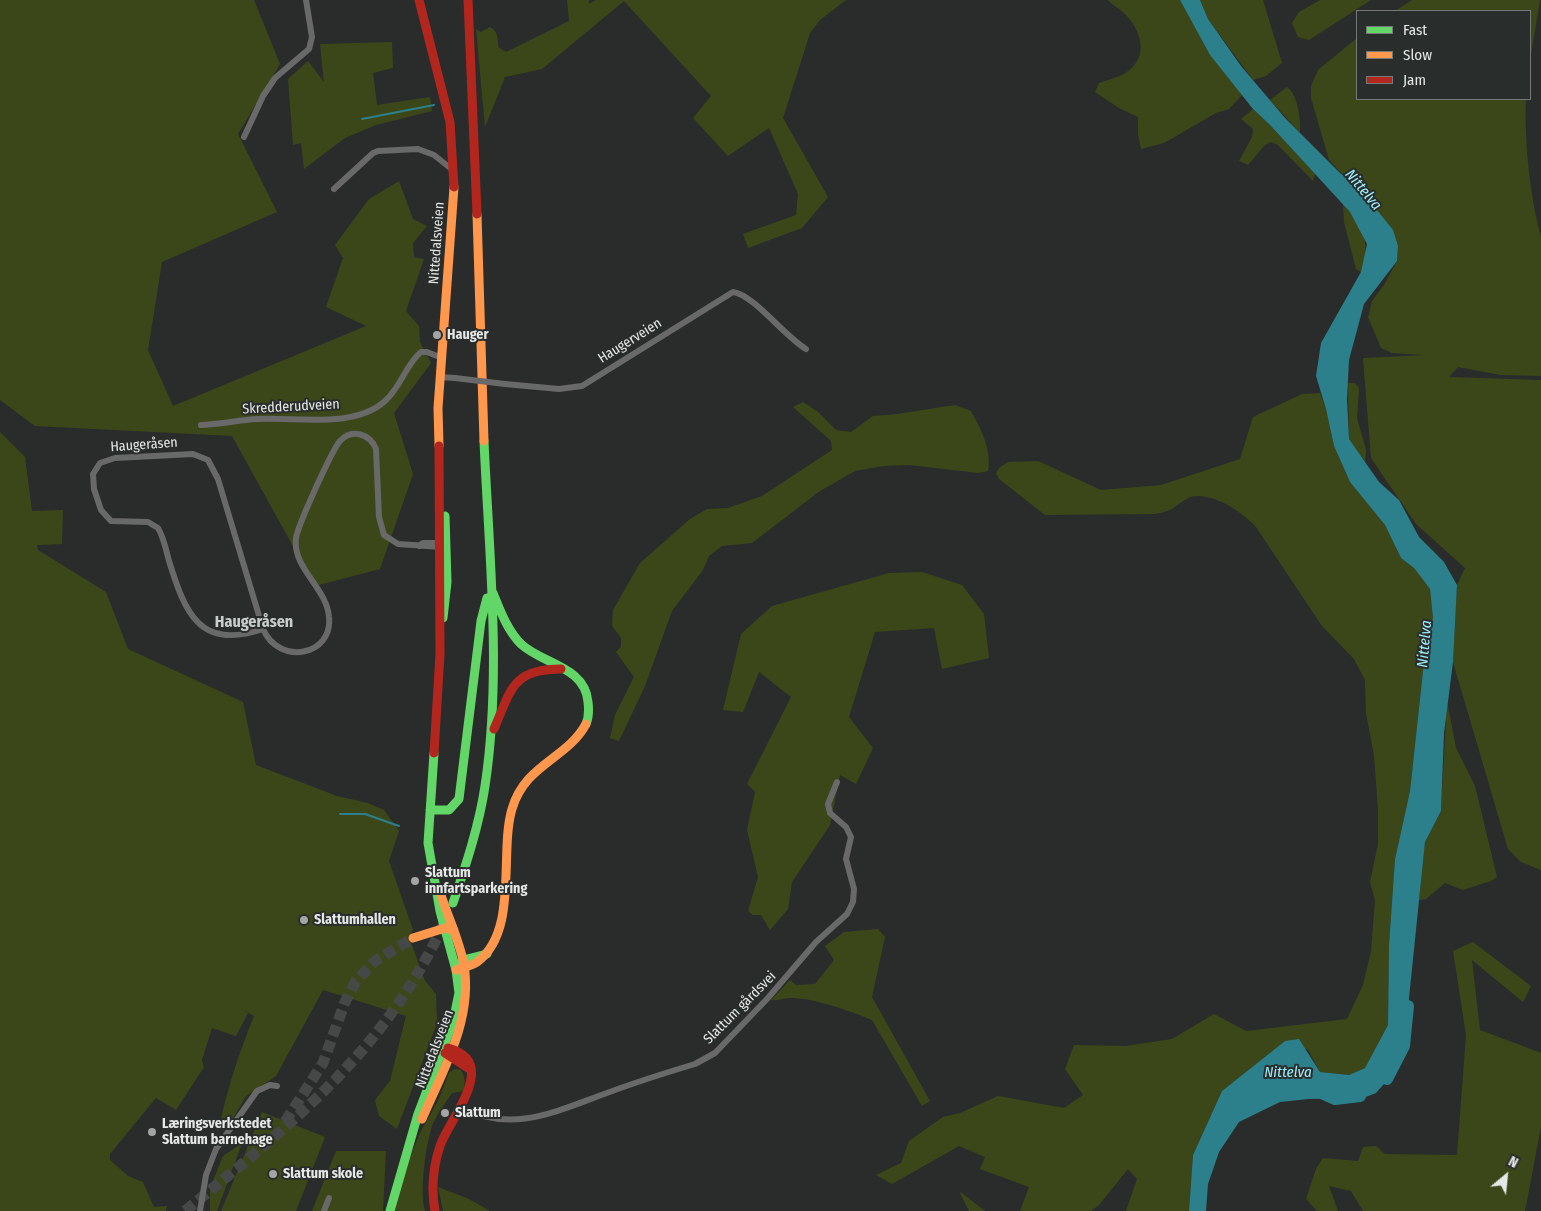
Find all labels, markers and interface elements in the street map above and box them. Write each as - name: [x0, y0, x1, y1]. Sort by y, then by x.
- legend: [1356, 10, 1531, 100]
- text: Fast: [1403, 21, 1427, 39]
- text: Slow: [1403, 46, 1432, 64]
- text: Jam: [1403, 71, 1426, 89]
- water label: Nittelva: [1341, 166, 1385, 214]
- street label: Nittedalsveien: [426, 201, 448, 285]
- street label: Haugerveien: [595, 315, 665, 367]
- place label: Hauger: [447, 327, 489, 343]
- marker: Hauger: [431, 329, 443, 341]
- street label: Skredderudveien: [242, 396, 340, 418]
- street label: Haugeråsen: [110, 434, 178, 456]
- district label: Haugeråsen: [215, 613, 293, 633]
- water label: Nittelva: [1414, 619, 1436, 669]
- place label: Slattum innfartsparkering: [425, 865, 527, 898]
- marker: Slattum innfartsparkering: [409, 875, 421, 887]
- place label: Slattumhallen: [314, 912, 396, 928]
- marker: Slattumhallen: [298, 914, 310, 926]
- street label: Slattum gårdsvei: [700, 968, 780, 1048]
- street label: Nittedalsveien: [412, 1007, 458, 1091]
- water label: Nittelva: [1264, 1064, 1312, 1082]
- place label: Slattum: [455, 1105, 501, 1121]
- marker: Slattum: [439, 1107, 451, 1119]
- place label: Læringsverkstedet Slattum barnehage: [162, 1116, 273, 1148]
- marker: Læringsverkstedet Slattum barnehage: [146, 1126, 158, 1138]
- north arrow: [1481, 1151, 1531, 1201]
- text: N: [1506, 1153, 1521, 1172]
- place label: Slattum skole: [283, 1166, 363, 1182]
- marker: Slattum skole: [267, 1168, 279, 1180]

